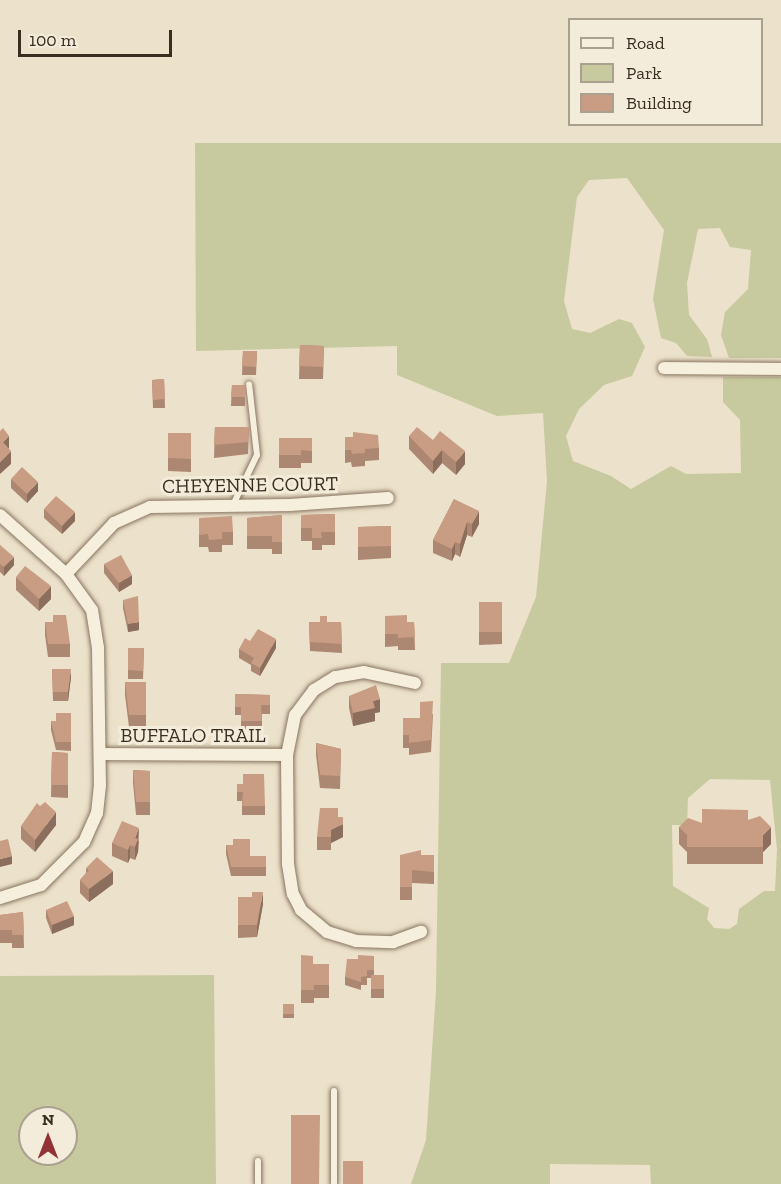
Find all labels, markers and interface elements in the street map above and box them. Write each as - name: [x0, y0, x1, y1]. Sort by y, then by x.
- scale bar: [21, 18, 176, 56]
- legend: [568, 18, 763, 126]
- text: 100 m: [29, 29, 76, 51]
- text: Road: [626, 32, 665, 54]
- text: Park: [626, 62, 662, 84]
- text: Building: [626, 92, 692, 114]
- street label: CHEYENNE COURT: [162, 471, 338, 499]
- street label: BUFFALO TRAIL: [120, 723, 266, 747]
- north arrow: [18, 1106, 78, 1166]
- text: N: [42, 1110, 54, 1129]

